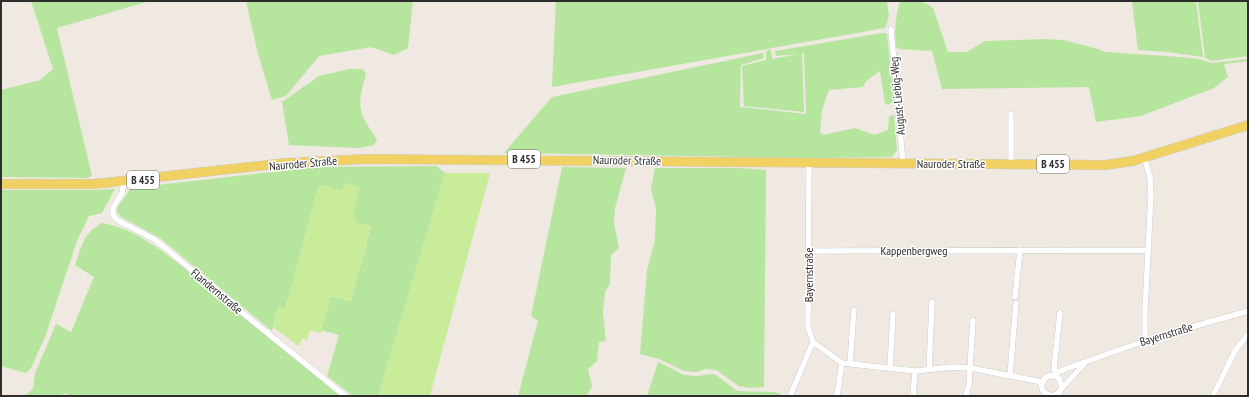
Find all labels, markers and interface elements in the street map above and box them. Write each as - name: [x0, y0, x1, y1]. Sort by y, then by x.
- street label: August-Liebig-Weg: [886, 56, 908, 136]
- road number: B 455: [508, 150, 540, 168]
- street label: Nauroder Straße: [593, 152, 661, 168]
- street label: Nauroder Straße: [268, 153, 338, 173]
- road number: B 455: [1037, 155, 1069, 173]
- street label: Nauroder Straße: [917, 156, 985, 171]
- road number: B 455: [127, 171, 159, 189]
- street label: Kappenbergweg: [881, 243, 947, 258]
- street label: Bayernstraße: [801, 248, 816, 302]
- street label: Flandernstraße: [188, 265, 246, 317]
- street label: Bayernstraße: [1138, 319, 1194, 349]

